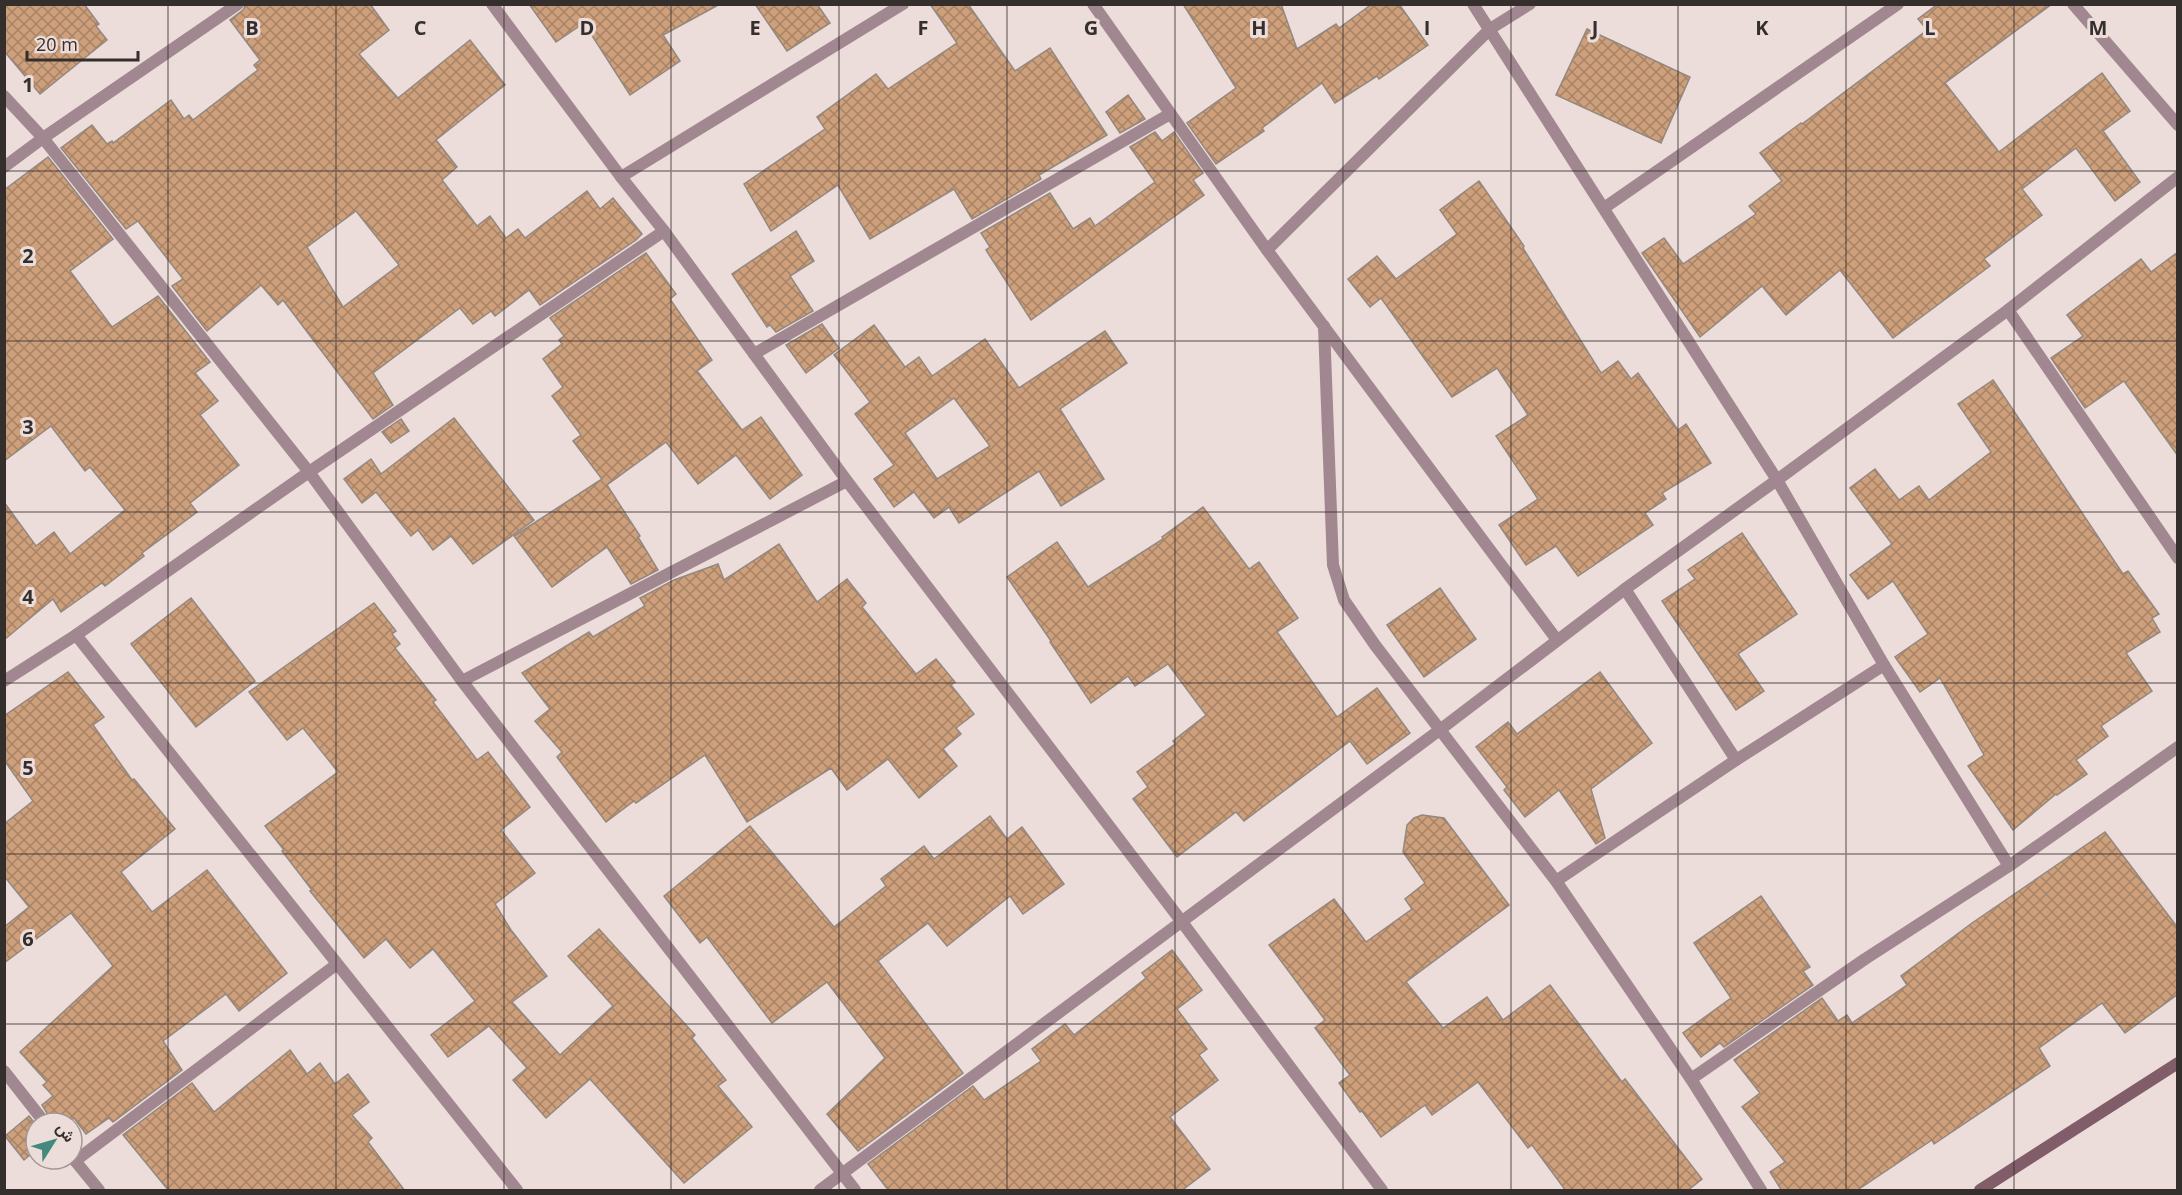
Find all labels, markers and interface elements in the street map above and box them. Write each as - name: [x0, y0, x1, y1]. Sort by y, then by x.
- text: B: [245, 14, 259, 41]
- text: C: [414, 14, 427, 41]
- text: D: [580, 14, 594, 41]
- text: E: [749, 14, 761, 41]
- text: F: [918, 14, 928, 41]
- text: G: [1084, 14, 1098, 41]
- text: H: [1251, 14, 1267, 41]
- text: I: [1424, 14, 1430, 41]
- text: J: [1590, 14, 1598, 41]
- text: K: [1755, 14, 1769, 41]
- text: L: [1924, 14, 1936, 41]
- text: M: [2089, 14, 2107, 41]
- scale bar: [27, 24, 138, 62]
- text: 20 m: [36, 32, 78, 56]
- text: 1: [22, 71, 34, 98]
- text: 2: [22, 242, 34, 269]
- text: 3: [22, 413, 34, 440]
- text: 4: [22, 583, 34, 610]
- text: 5: [22, 754, 34, 781]
- text: 6: [22, 925, 34, 952]
- north arrow: [24, 1111, 84, 1171]
- text: ش: [51, 1118, 81, 1146]

